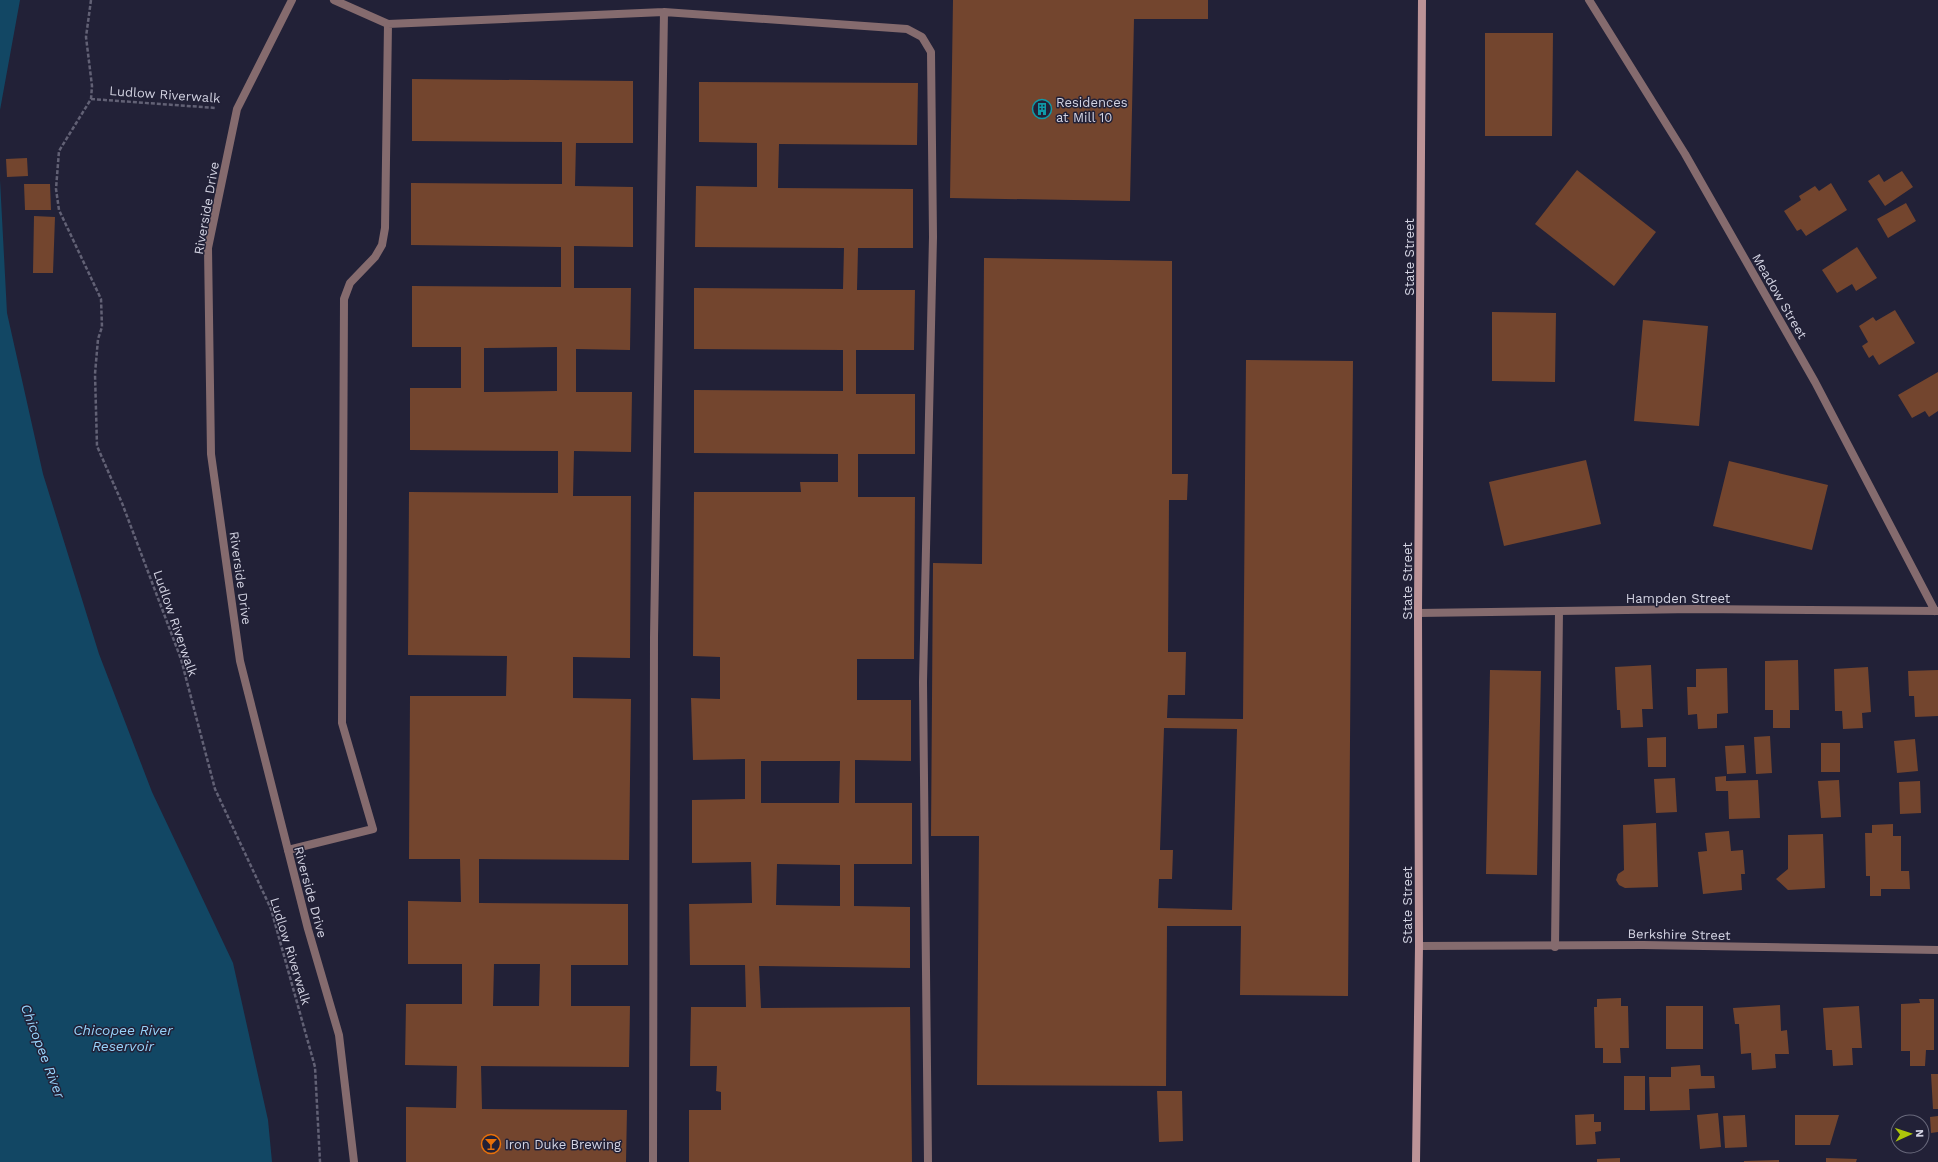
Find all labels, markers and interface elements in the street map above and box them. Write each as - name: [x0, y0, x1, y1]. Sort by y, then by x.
- street label: Ludlow Riverwalk: [109, 83, 222, 106]
- place label: Residences at Mill 10: [1056, 95, 1128, 125]
- building icon: Residences at Mill 10: [1031, 98, 1053, 120]
- street label: Riverside Drive: [191, 160, 222, 256]
- street label: State Street: [1402, 218, 1417, 296]
- street label: Meadow Street: [1749, 251, 1810, 342]
- street label: Riverside Drive: [227, 530, 254, 626]
- street label: State Street: [1400, 542, 1415, 620]
- street label: Ludlow Riverwalk: [150, 568, 201, 679]
- street label: Hampden Street: [1626, 591, 1731, 606]
- street label: Riverside Drive: [291, 845, 330, 939]
- street label: State Street: [1400, 866, 1415, 944]
- street label: Ludlow Riverwalk: [267, 896, 314, 1007]
- street label: Berkshire Street: [1627, 926, 1731, 943]
- water label: Chicopee River: [18, 1002, 69, 1101]
- water label: Chicopee River Reservoir: [73, 1022, 173, 1054]
- north arrow: [1890, 1114, 1930, 1154]
- text: N: [1913, 1129, 1926, 1138]
- bar icon: Iron Duke Brewing: [480, 1133, 502, 1155]
- place label: Iron Duke Brewing: [505, 1137, 621, 1152]

